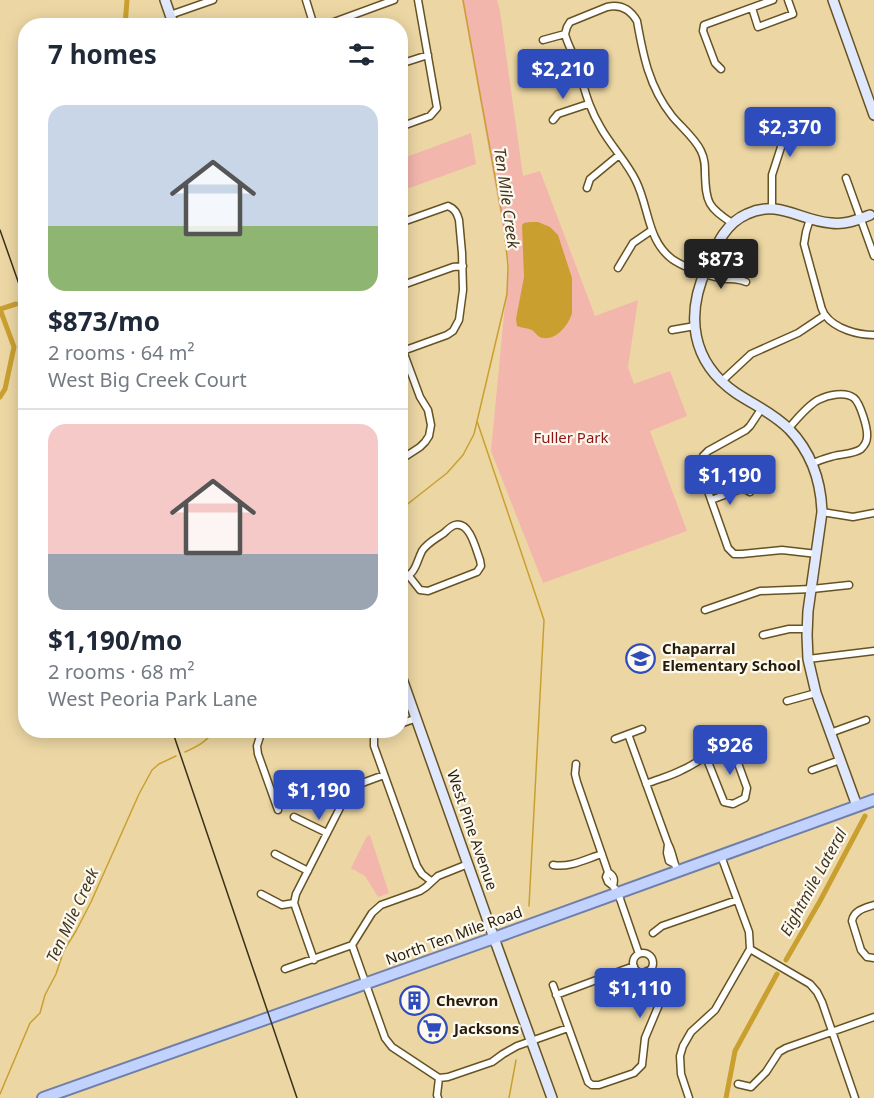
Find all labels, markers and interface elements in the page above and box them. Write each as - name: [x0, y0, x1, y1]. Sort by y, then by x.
- text: 7 homes: [48, 36, 157, 72]
- icon: filters: [345, 38, 378, 71]
- pin: $2,210: [514, 49, 612, 100]
- text: $2,210: [532, 55, 594, 82]
- pin: $2,370: [741, 107, 839, 158]
- text: $2,370: [759, 113, 821, 140]
- icon: home: [159, 144, 267, 252]
- water label: Ten Mile Creek: [489, 146, 525, 251]
- pin: $873: [685, 239, 757, 290]
- text: $873: [698, 245, 744, 272]
- text: $873/mo: [48, 303, 160, 339]
- text: 2 rooms · 64 m²: [48, 339, 195, 366]
- text: West Big Creek Court: [48, 366, 247, 393]
- park label: Fuller Park: [533, 427, 609, 447]
- pin: $1,190: [681, 455, 779, 506]
- text: $1,190: [699, 461, 761, 488]
- icon: home: [159, 463, 267, 571]
- text: $1,190/mo: [48, 622, 182, 658]
- place label: Chaparral Elementary School: [662, 638, 801, 675]
- school or university icon: Chaparral Elementary School: [625, 642, 657, 674]
- text: 2 rooms · 68 m²: [48, 658, 195, 685]
- text: West Peoria Park Lane: [48, 685, 258, 712]
- pin: $926: [694, 725, 766, 776]
- text: $926: [707, 731, 753, 758]
- street label: West Pine Avenue: [443, 767, 503, 892]
- pin: $1,190: [270, 770, 368, 821]
- text: $1,190: [288, 776, 350, 803]
- water label: Eightmile Lateral: [774, 823, 852, 940]
- water label: Ten Mile Creek: [41, 863, 104, 966]
- street label: North Ten Mile Road: [383, 901, 525, 969]
- pin: $1,110: [591, 968, 689, 1019]
- text: $1,110: [609, 974, 671, 1001]
- building icon: Chevron: [399, 985, 431, 1017]
- place label: Chevron: [436, 990, 498, 1010]
- supermarket icon: Jacksons: [417, 1013, 449, 1045]
- place label: Jacksons: [452, 1018, 519, 1038]

